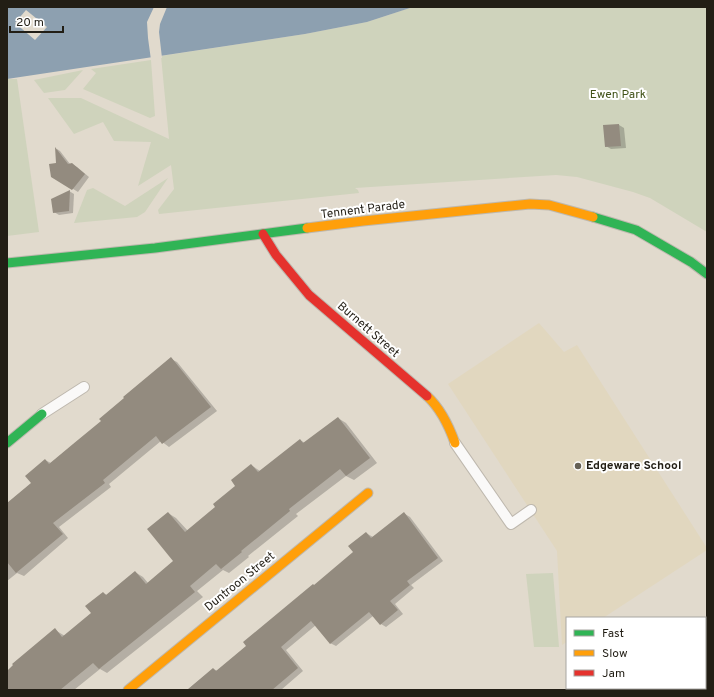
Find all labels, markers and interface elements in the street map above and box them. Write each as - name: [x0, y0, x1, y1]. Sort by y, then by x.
- scale bar: [10, 8, 63, 34]
- text: 20 m: [16, 15, 44, 31]
- park label: Ewen Park: [590, 87, 646, 103]
- street label: Tennent Parade: [320, 197, 406, 223]
- street label: Burnett Street: [334, 299, 402, 361]
- place label: Edgeware School: [586, 458, 681, 474]
- marker: Edgeware School: [573, 461, 583, 471]
- street label: Duntroon Street: [201, 549, 279, 615]
- legend: [566, 617, 706, 689]
- text: Fast: [602, 626, 624, 642]
- text: Slow: [602, 646, 628, 662]
- text: Jam: [602, 666, 625, 682]

